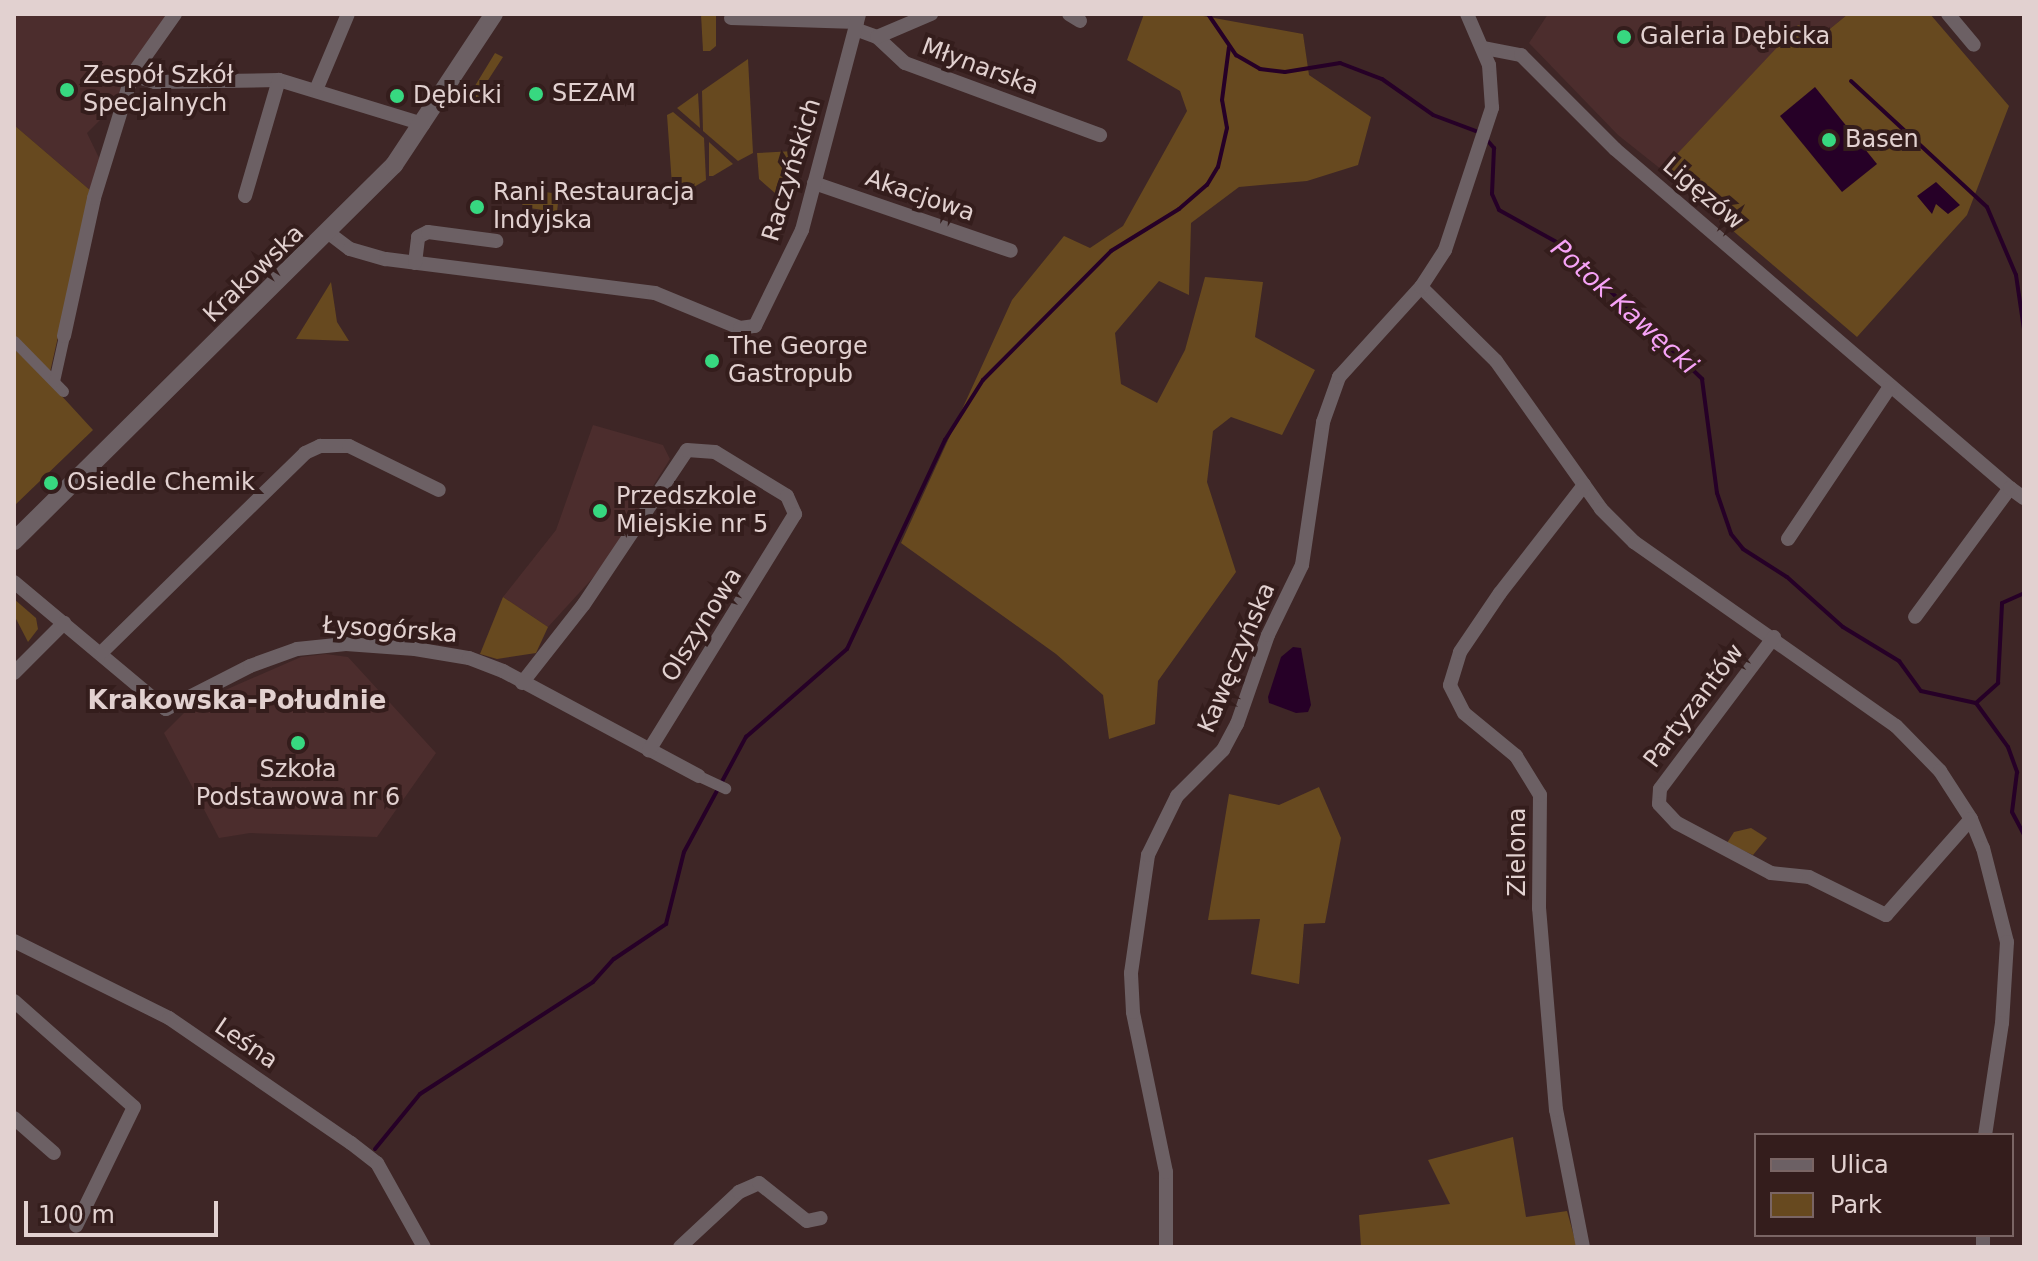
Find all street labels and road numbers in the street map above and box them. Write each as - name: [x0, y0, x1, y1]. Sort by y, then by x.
- street label: Młynarska: [918, 33, 1042, 101]
- street label: Raczyńskich: [757, 95, 827, 245]
- street label: Ligęzów: [1657, 152, 1749, 236]
- street label: Akacjowa: [862, 164, 978, 228]
- street label: Krakowska: [198, 219, 310, 329]
- street label: Olszynowa: [656, 563, 748, 687]
- street label: Kawęczyńska: [1192, 579, 1282, 737]
- street label: Łysogórska: [321, 611, 459, 649]
- street label: Partyzantów: [1638, 638, 1750, 774]
- street label: Zielona: [1504, 807, 1532, 897]
- street label: Leśna: [209, 1012, 283, 1076]

